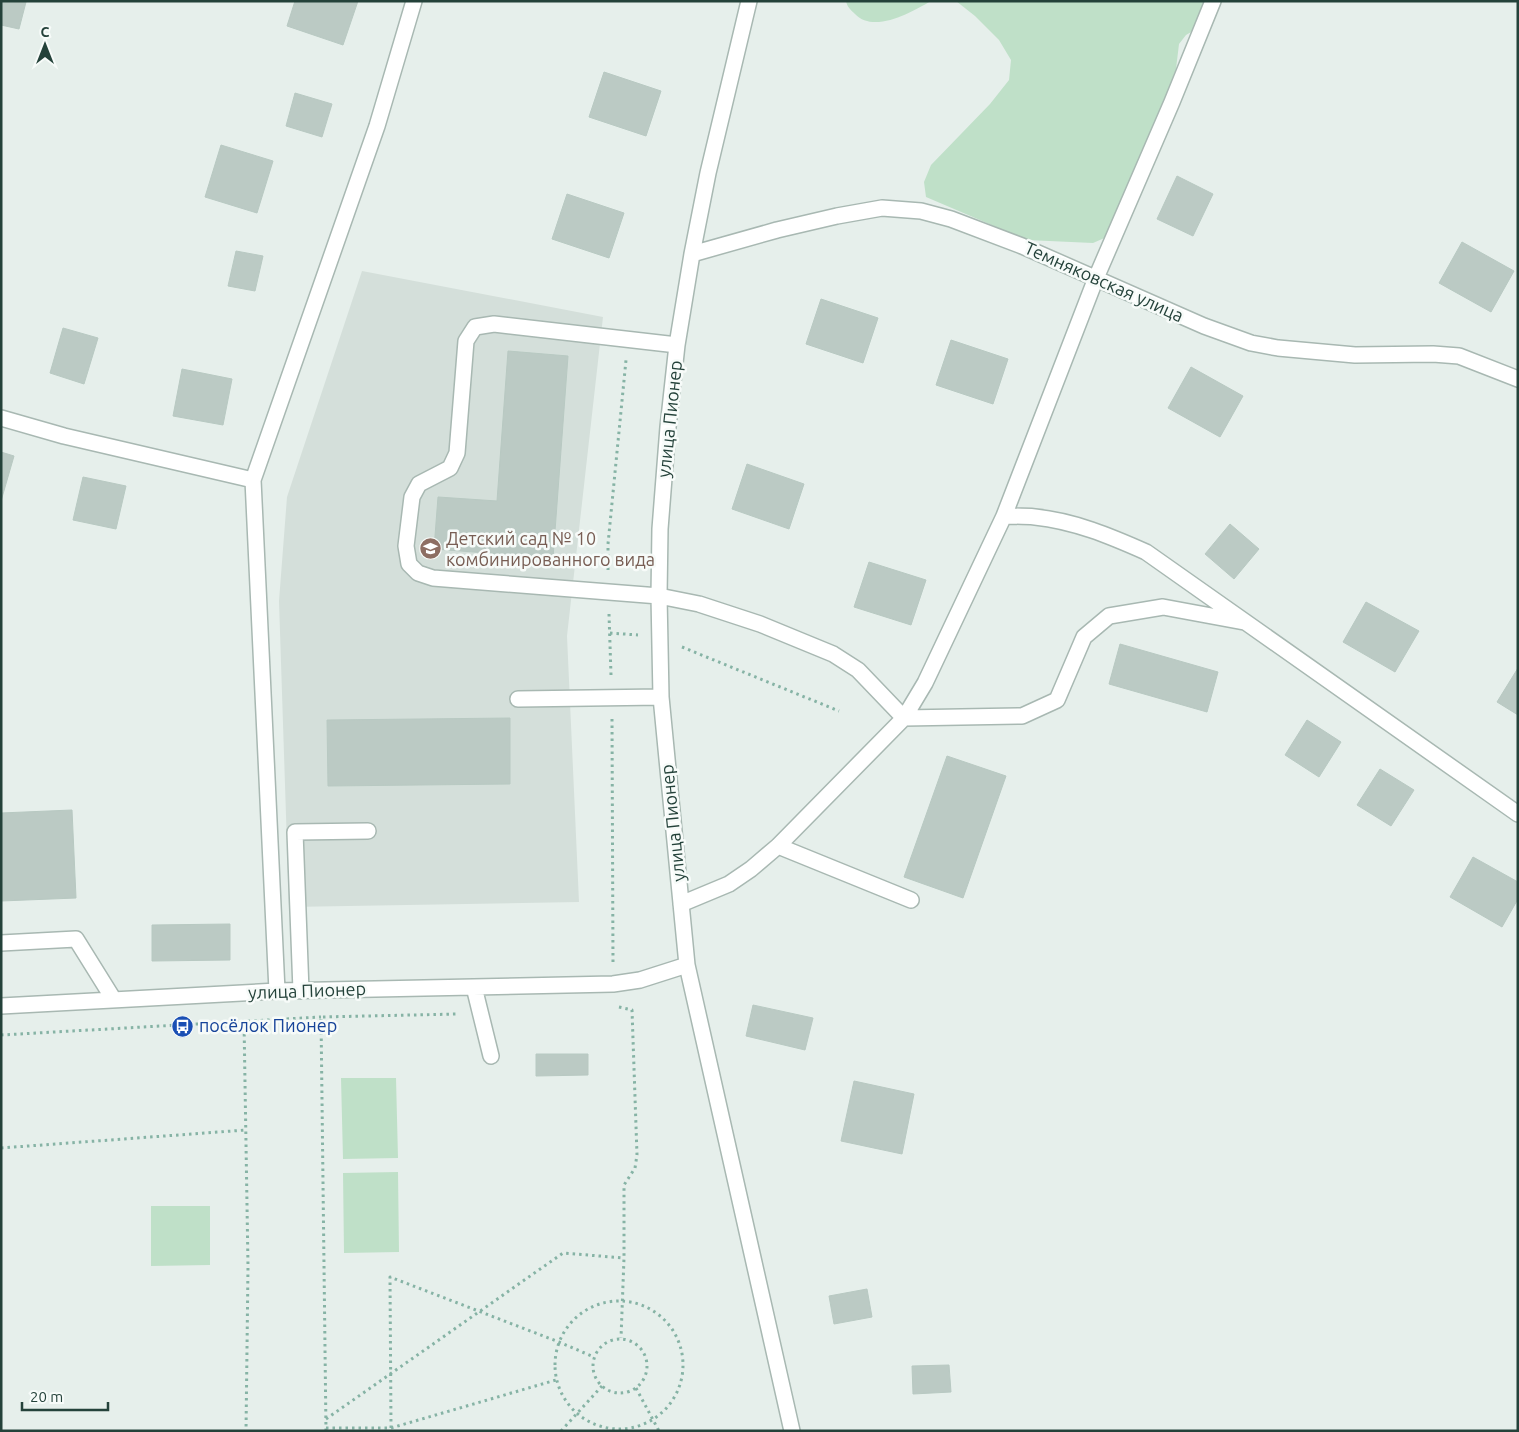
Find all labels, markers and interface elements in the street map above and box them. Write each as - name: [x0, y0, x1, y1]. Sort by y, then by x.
- north arrow: [20, 20, 70, 70]
- text: С: [41, 24, 50, 40]
- street label: Темняковская улица: [1022, 237, 1187, 325]
- street label: улица Пионер: [653, 359, 685, 479]
- place label: Детский сад № 10 комбинированного вида: [446, 528, 655, 569]
- school or university icon: Детский сад № 10 комбинированного вида: [418, 537, 442, 561]
- street label: улица Пионер: [656, 763, 688, 883]
- street label: улица Пионер: [248, 978, 366, 1002]
- bus stop icon: посёлок Пионер: [171, 1014, 195, 1038]
- place label: посёлок Пионер: [199, 1015, 337, 1035]
- scale bar: [22, 1380, 109, 1412]
- text: 20 m: [30, 1388, 63, 1405]

